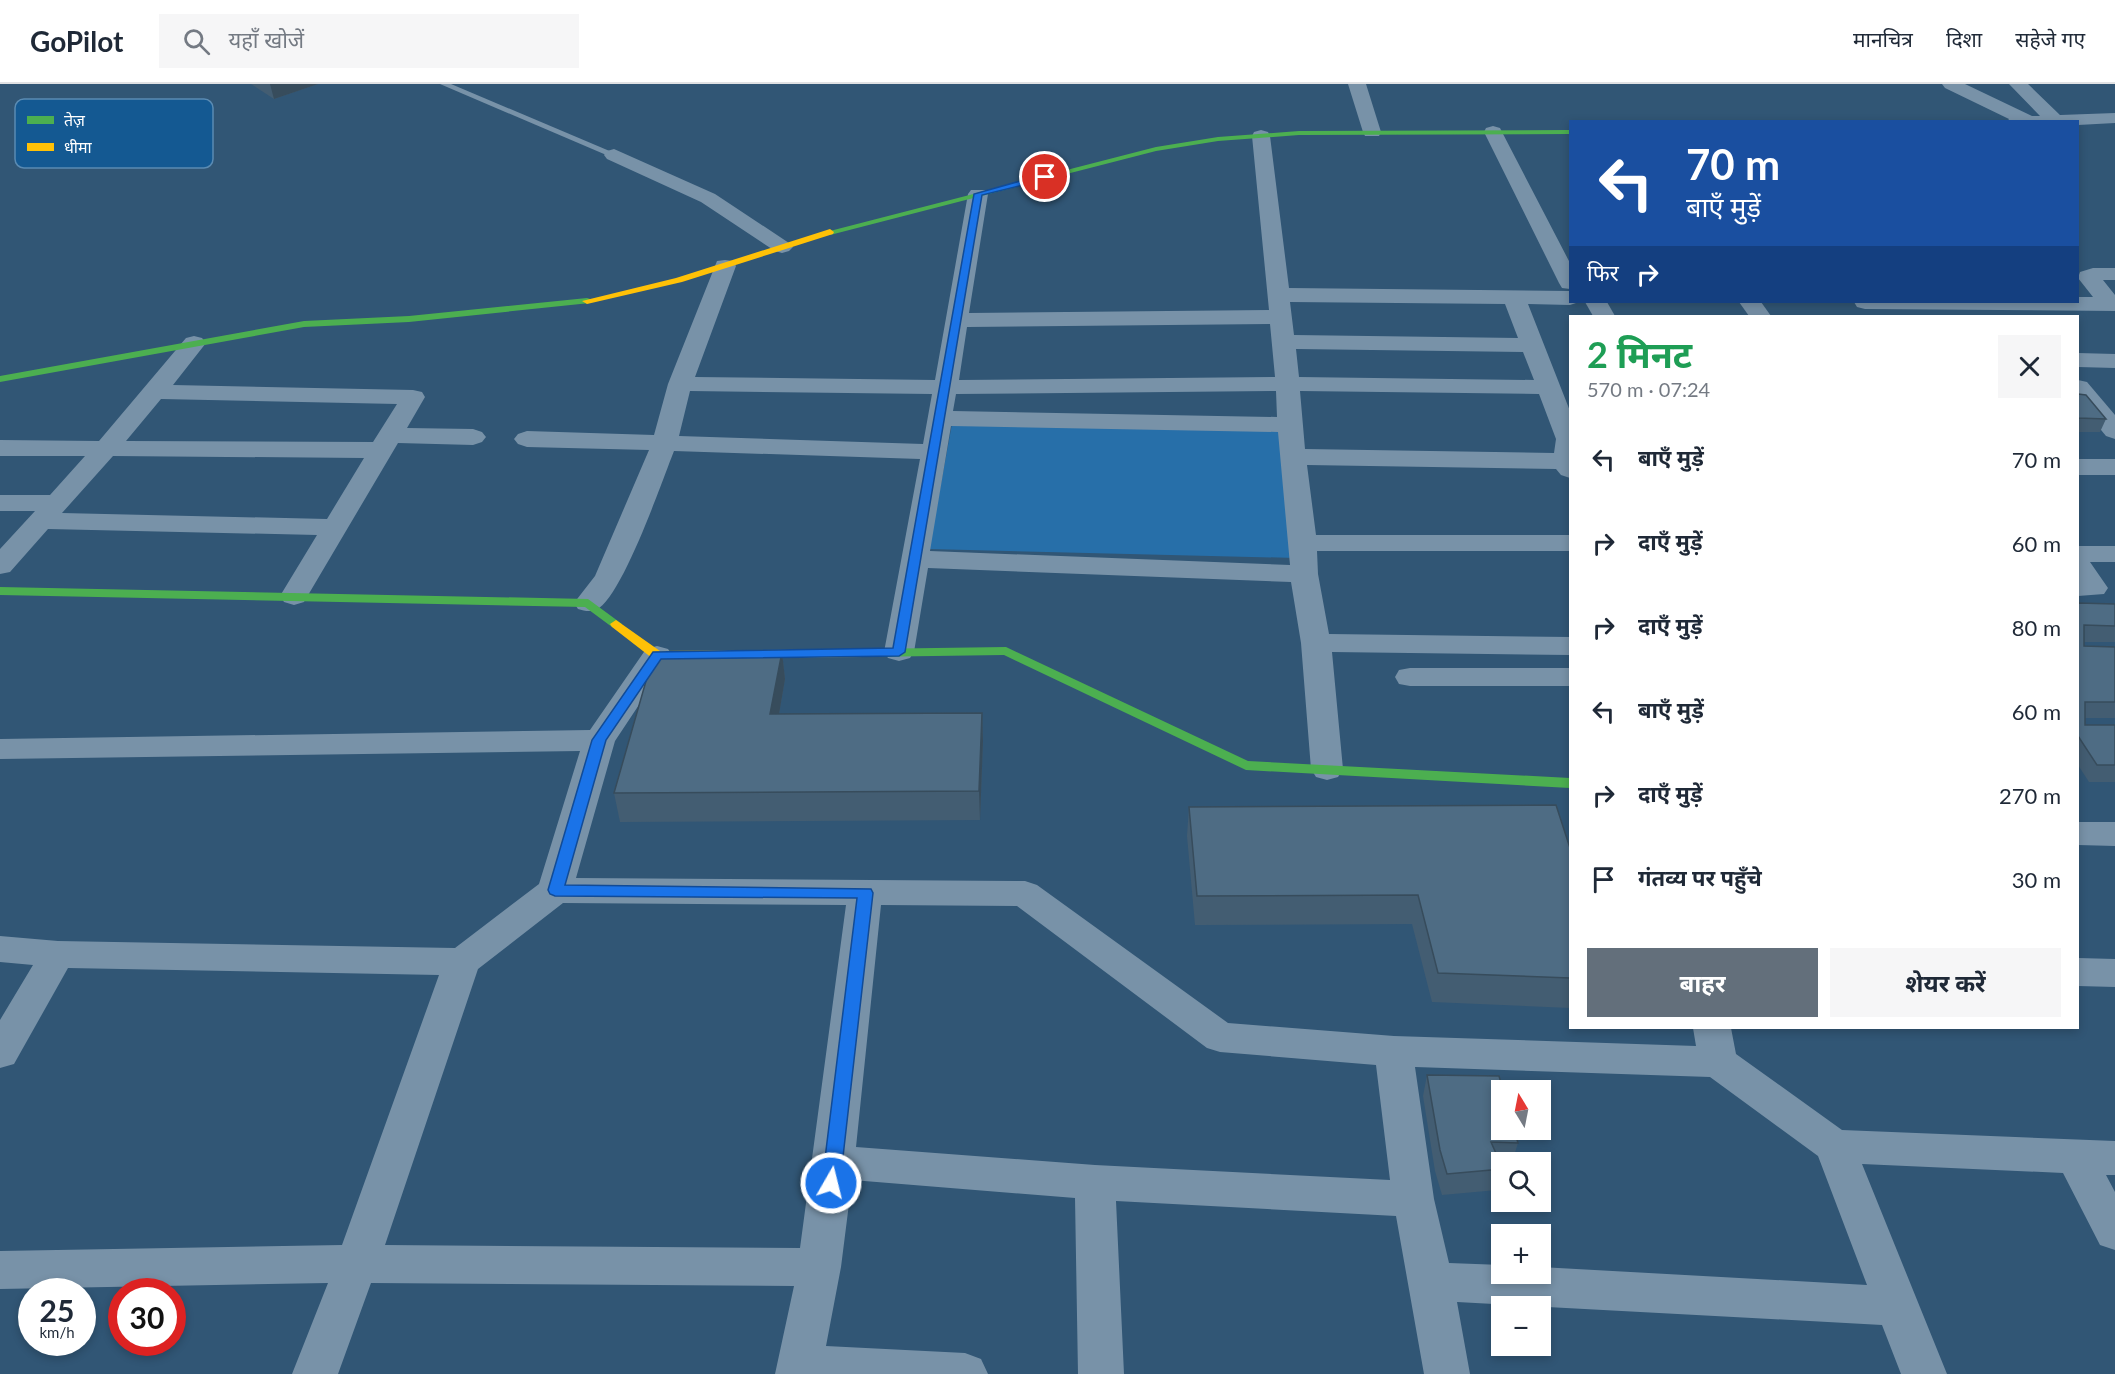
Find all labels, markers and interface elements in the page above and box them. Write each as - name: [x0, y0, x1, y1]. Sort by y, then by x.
- search box: [159, 14, 579, 68]
- text: GoPilot: [30, 24, 123, 58]
- icon: search: [180, 25, 213, 58]
- text: यहाँ खोजें: [228, 26, 304, 53]
- text: मानचित्र: [1853, 26, 1913, 51]
- text: दिशा: [1946, 26, 1982, 51]
- text: सहेजे गए: [2015, 26, 2085, 51]
- legend: [15, 99, 213, 168]
- text: तेज़: [64, 110, 86, 129]
- text: धीमा: [64, 137, 93, 156]
- text: 70 m: [1686, 139, 1780, 189]
- icon: left: [1587, 144, 1665, 222]
- pin: [1019, 151, 1070, 202]
- icon: arrive: [1028, 160, 1061, 193]
- text: बाएँ मुड़ें: [1686, 190, 1761, 223]
- icon: right: [1631, 258, 1664, 291]
- text: फिर: [1587, 259, 1619, 286]
- text: 2 मिनट: [1587, 332, 1692, 376]
- button: close: [1998, 335, 2061, 398]
- text: 570 m · 07:24: [1587, 377, 1710, 401]
- icon: left: [1587, 443, 1620, 476]
- text: बाएँ मुड़ें: [1638, 444, 1704, 471]
- text: 70 m: [2012, 446, 2061, 473]
- icon: right: [1587, 527, 1620, 560]
- text: दाएँ मुड़ें: [1638, 528, 1702, 555]
- text: 60 m: [2012, 530, 2061, 557]
- icon: right: [1587, 611, 1620, 644]
- text: दाएँ मुड़ें: [1638, 612, 1702, 639]
- text: 80 m: [2012, 614, 2061, 641]
- icon: left: [1587, 695, 1620, 728]
- text: बाएँ मुड़ें: [1638, 696, 1704, 723]
- text: 60 m: [2012, 698, 2061, 725]
- icon: right: [1587, 779, 1620, 812]
- text: दाएँ मुड़ें: [1638, 780, 1702, 807]
- text: 270 m: [1999, 782, 2061, 809]
- icon: arrive: [1587, 863, 1620, 896]
- text: गंतव्य पर पहुँचे: [1638, 864, 1762, 891]
- text: 30 m: [2012, 866, 2061, 893]
- button: बाहर: [1587, 948, 1818, 1017]
- button: शेयर करें: [1830, 948, 2061, 1017]
- north arrow: [1491, 1080, 1551, 1140]
- map controls: [1491, 1080, 1551, 1356]
- position arrow: [799, 1151, 863, 1215]
- button: search: [1491, 1152, 1551, 1212]
- button: +: [1491, 1224, 1551, 1284]
- speed limit sign: 30: [108, 1278, 186, 1356]
- text: 25: [40, 1292, 74, 1328]
- button: −: [1491, 1296, 1551, 1356]
- text: km/h: [39, 1323, 75, 1341]

